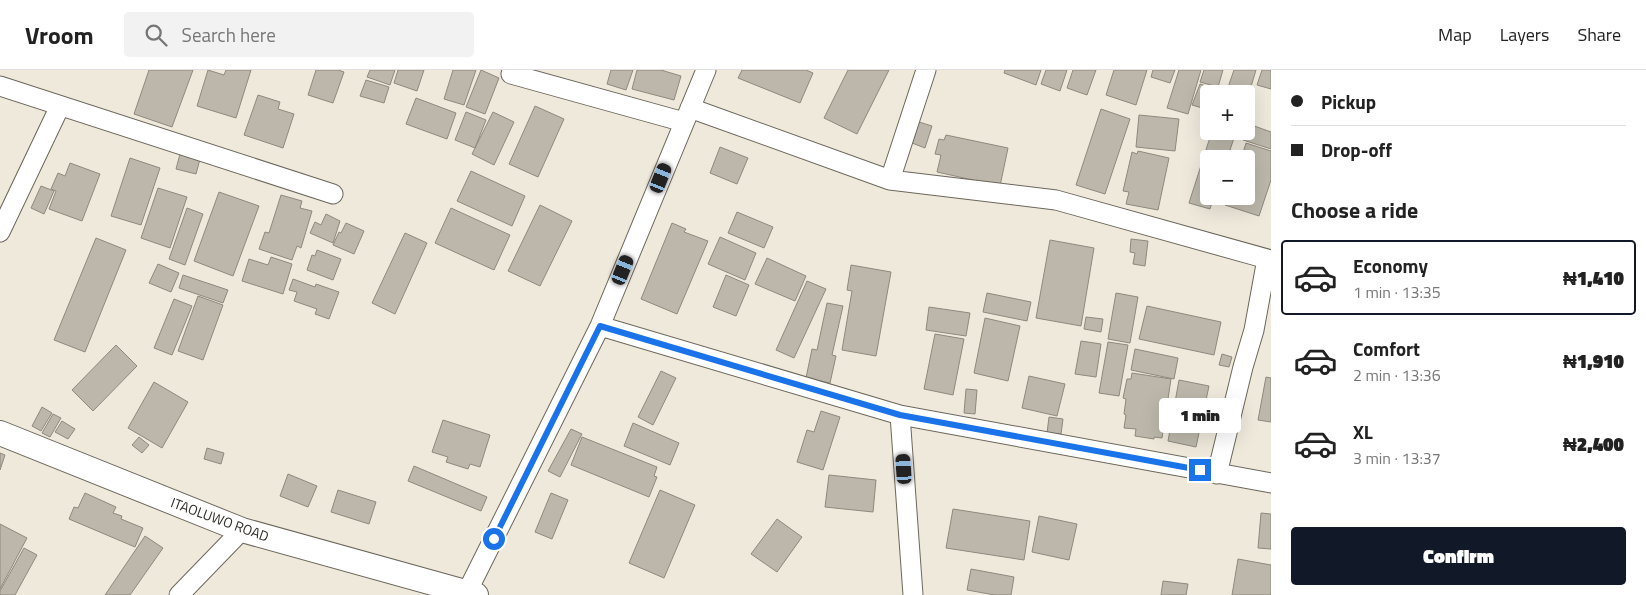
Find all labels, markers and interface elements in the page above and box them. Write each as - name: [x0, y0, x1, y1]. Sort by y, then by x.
- search box: [124, 12, 474, 57]
- text: Vroom: [25, 17, 94, 53]
- text: Search here: [182, 20, 276, 49]
- icon: search: [142, 21, 170, 49]
- text: Map: [1438, 21, 1472, 48]
- text: Layers: [1500, 21, 1549, 48]
- text: Share: [1577, 21, 1621, 48]
- map controls: [1200, 85, 1255, 205]
- button: +: [1200, 85, 1255, 140]
- text: Pickup: [1321, 87, 1376, 116]
- text: Drop-off: [1321, 135, 1392, 164]
- button: −: [1200, 150, 1255, 205]
- car: [648, 161, 673, 195]
- text: Choose a ride: [1291, 193, 1418, 227]
- text: Economy: [1353, 251, 1428, 280]
- car: [610, 253, 635, 287]
- icon: car: [1293, 255, 1338, 300]
- text: ₦1,410: [1563, 263, 1624, 292]
- text: 1 min · 13:35: [1353, 280, 1441, 304]
- text: Comfort: [1353, 334, 1420, 363]
- icon: car: [1293, 338, 1338, 383]
- text: ₦1,910: [1563, 346, 1624, 375]
- text: 2 min · 13:36: [1353, 363, 1441, 387]
- callout: 1 min: [1159, 398, 1241, 432]
- text: 1 min: [1180, 403, 1220, 427]
- text: XL: [1353, 417, 1373, 446]
- icon: car: [1293, 421, 1338, 466]
- text: ₦2,400: [1563, 429, 1624, 458]
- text: 3 min · 13:37: [1353, 446, 1441, 470]
- car: [895, 454, 912, 484]
- route end: [1189, 459, 1211, 481]
- street label: ITAOLUWO ROAD: [168, 492, 272, 546]
- button: Confirm: [1291, 527, 1626, 585]
- route start: [483, 528, 505, 550]

